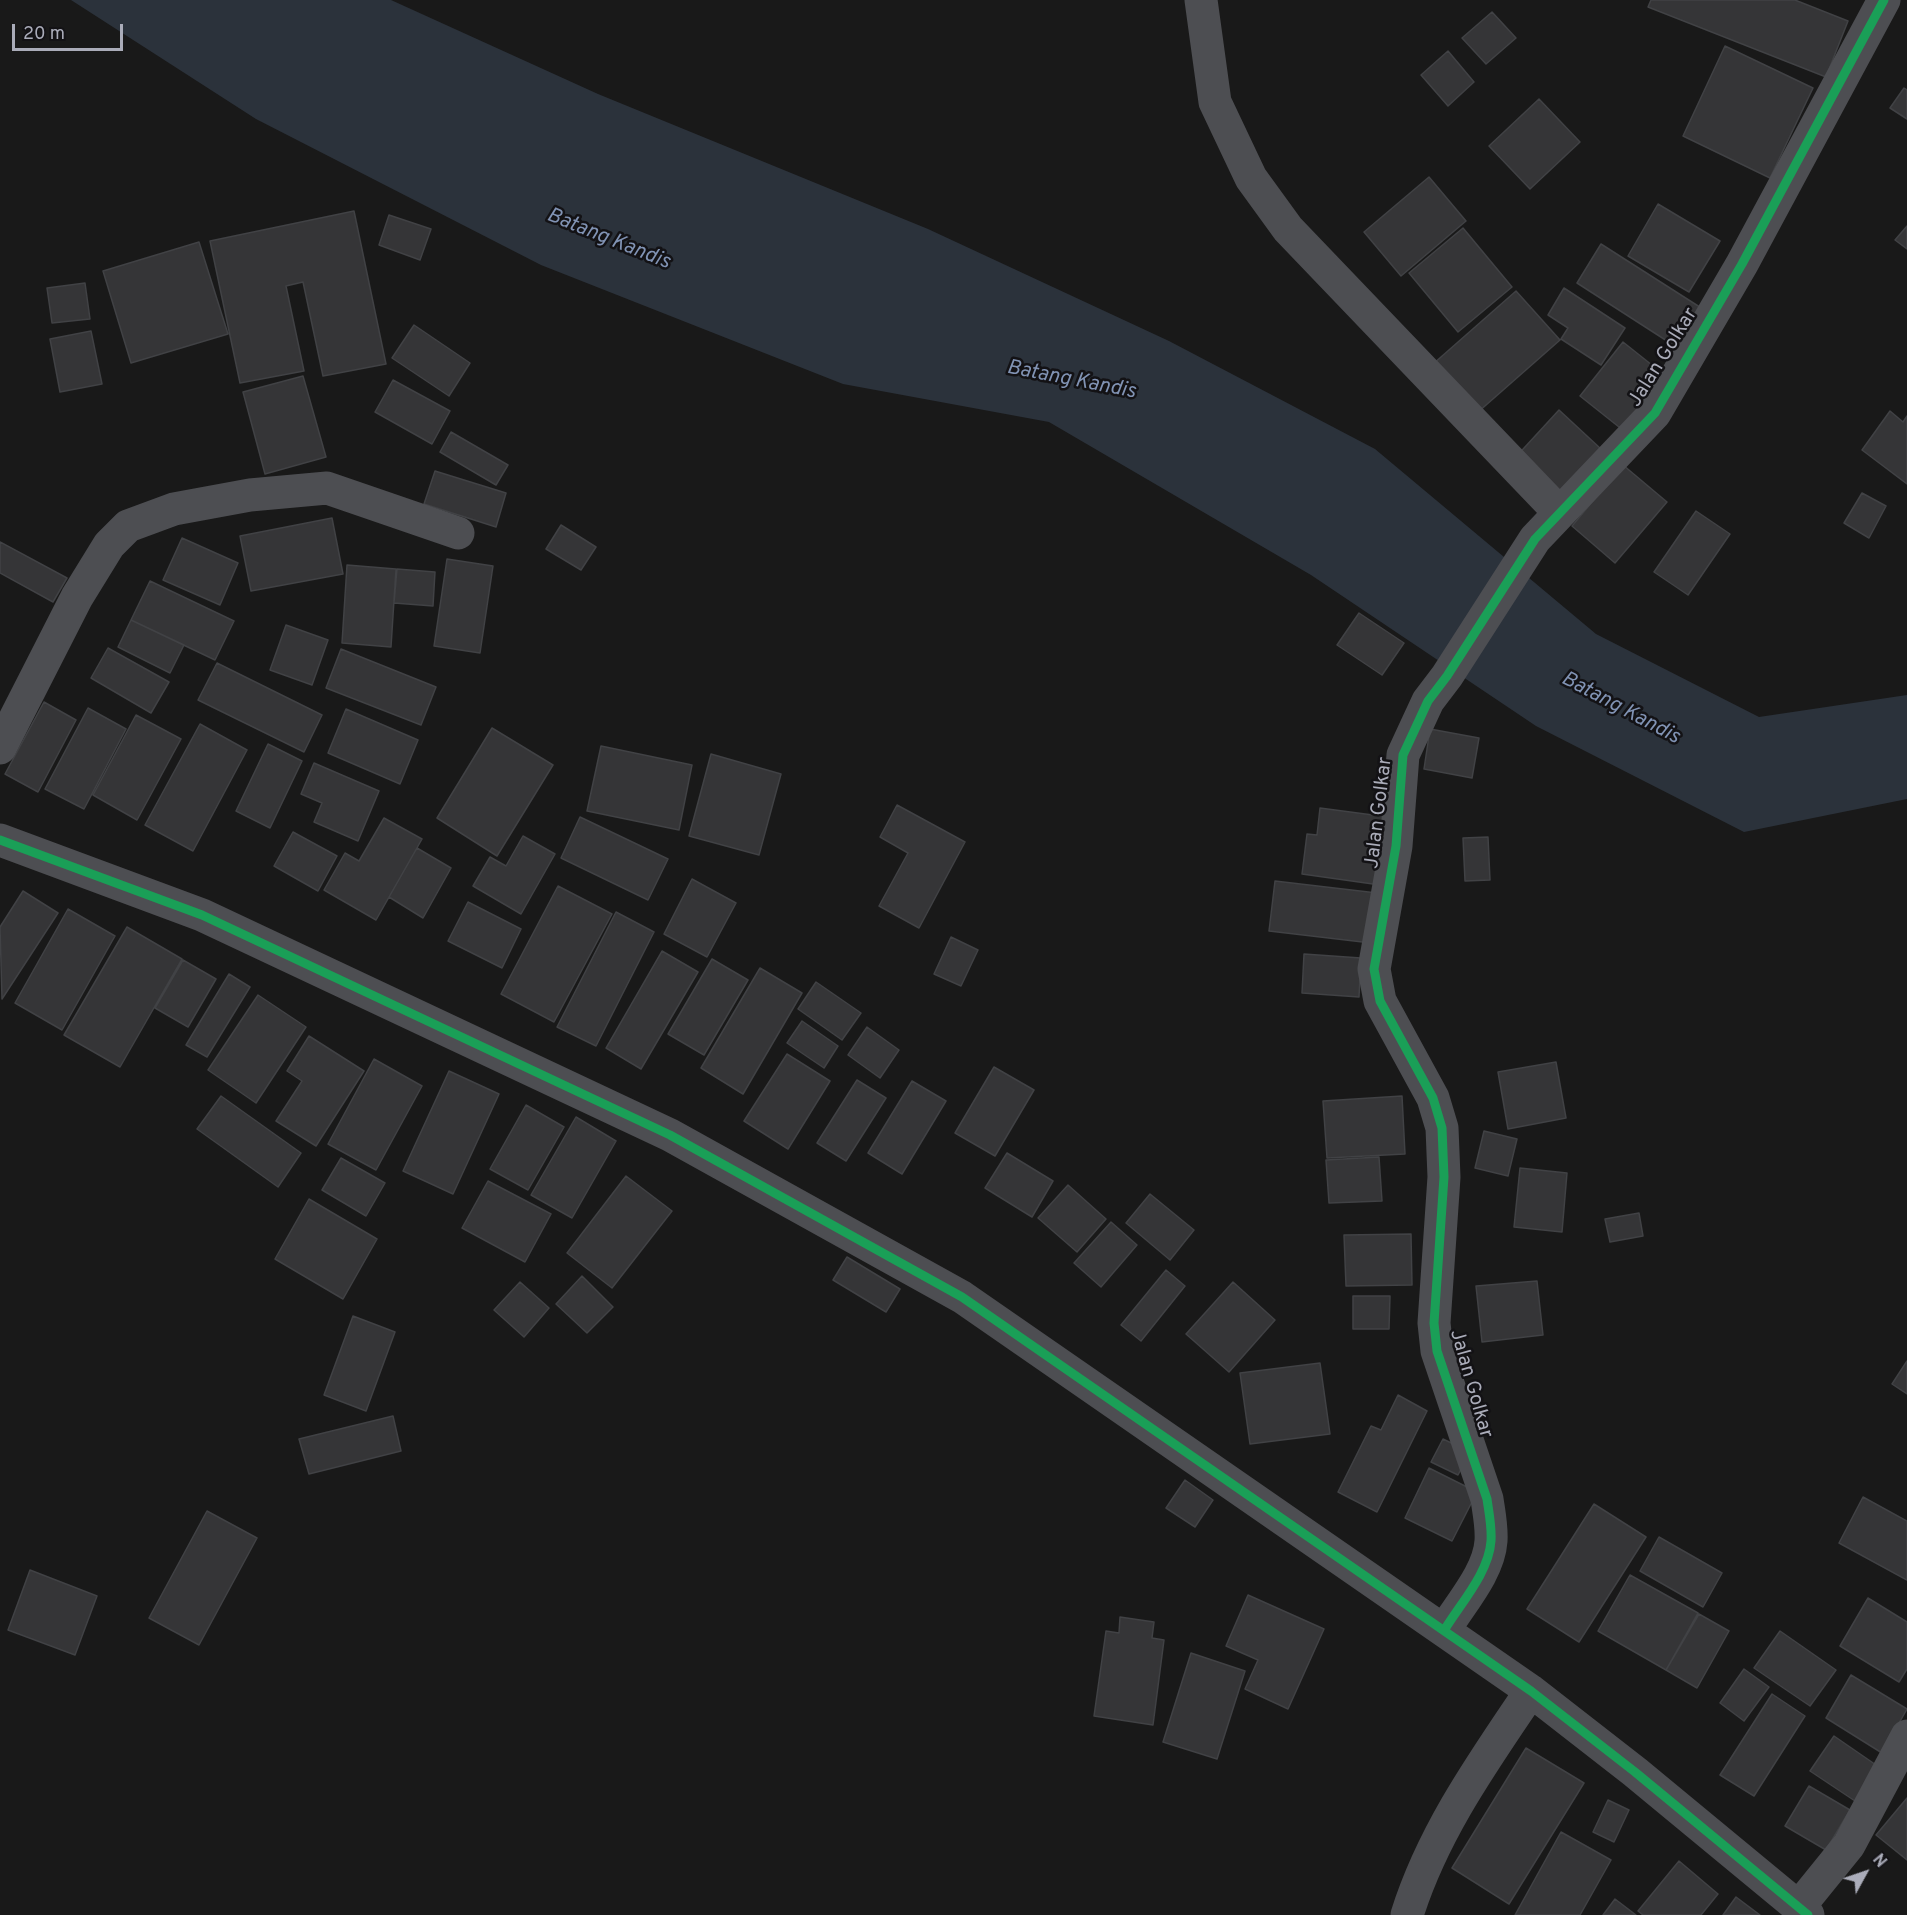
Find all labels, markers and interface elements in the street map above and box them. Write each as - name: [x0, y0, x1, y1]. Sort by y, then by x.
- scale bar: [15, 12, 126, 50]
- text: 20 m: [23, 23, 65, 46]
- water label: Batang Kandis: [543, 204, 673, 276]
- street label: Jalan Golkar: [1624, 304, 1704, 412]
- water label: Batang Kandis: [1004, 356, 1138, 406]
- water label: Batang Kandis: [1556, 667, 1684, 751]
- street label: Jalan Golkar: [1361, 756, 1399, 870]
- street label: Jalan Golkar: [1443, 1327, 1497, 1441]
- north arrow: [1835, 1843, 1895, 1903]
- text: N: [1867, 1851, 1890, 1872]

